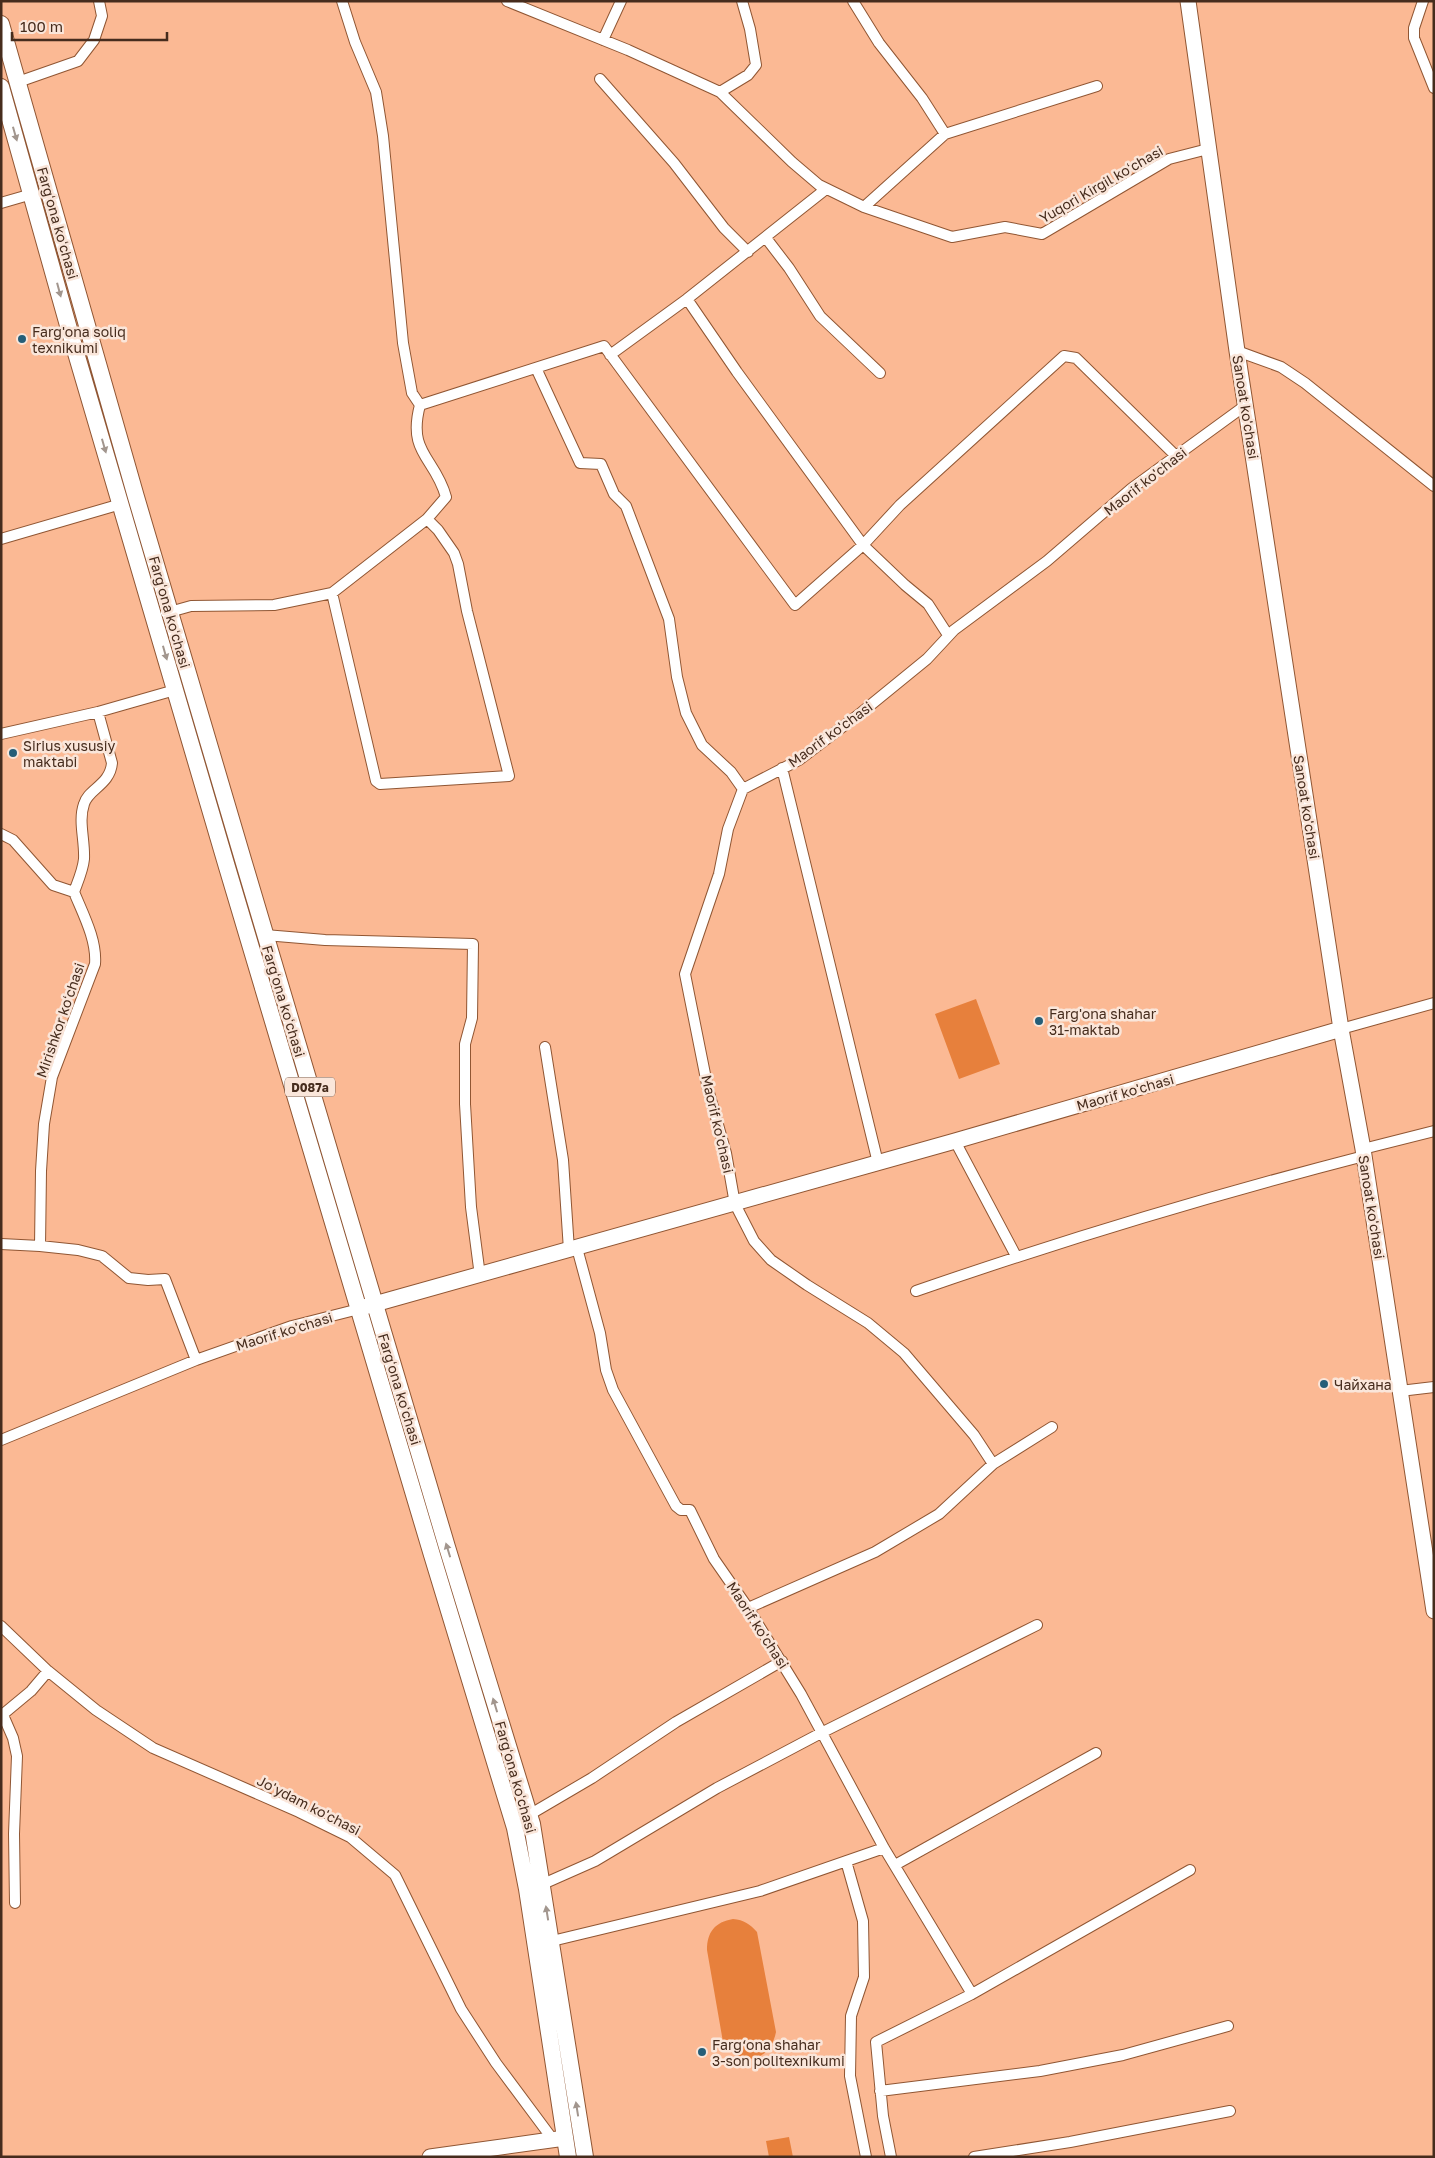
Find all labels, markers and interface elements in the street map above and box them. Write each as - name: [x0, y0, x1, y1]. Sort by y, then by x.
- scale bar: [12, 10, 168, 42]
- text: 100 m: [20, 17, 63, 35]
- one-way arrow: [11, 127, 19, 142]
- street label: Yuqori Kirgil koʻchasi: [1036, 142, 1166, 226]
- street label: Fargʻona koʻchasi: [34, 165, 82, 281]
- one-way arrow: [56, 283, 64, 298]
- place label: Farg'ona soliq texnikumi: [32, 323, 126, 356]
- marker: Farg'ona soliq texnikumi: [16, 333, 28, 345]
- street label: Sanoat ko'chasi: [1229, 354, 1263, 460]
- one-way arrow: [100, 439, 108, 454]
- street label: Maorif ko'chasi: [1100, 443, 1190, 519]
- street label: Fargʻona koʻchasi: [146, 554, 194, 670]
- one-way arrow: [161, 645, 169, 660]
- street label: Maorif ko'chasi: [784, 698, 876, 770]
- place label: Sirius xususiy maktabi: [23, 737, 116, 770]
- marker: Sirius xususiy maktabi: [7, 747, 19, 759]
- street label: Sanoat ko'chasi: [1290, 754, 1324, 860]
- street label: Fargʻona koʻchasi: [259, 943, 309, 1059]
- street label: Mirishkor koʻchasi: [32, 960, 88, 1080]
- place label: Farg'ona shahar 31-maktab: [1049, 1005, 1157, 1038]
- marker: Farg'ona shahar 31-maktab: [1033, 1015, 1045, 1027]
- street label: Maorif ko'chasi: [1074, 1070, 1176, 1114]
- street label: Maorif ko'chasi: [698, 1073, 738, 1175]
- road number: D087a: [285, 1078, 335, 1096]
- street label: Sanoat ko'chasi: [1355, 1154, 1389, 1260]
- street label: Maorif ko'chasi: [234, 1308, 334, 1354]
- street label: Fargʻona koʻchasi: [375, 1331, 425, 1447]
- place label: Чайхана: [1334, 1376, 1392, 1393]
- marker: Чайхана: [1318, 1378, 1330, 1390]
- one-way arrow: [443, 1542, 451, 1557]
- street label: Maorif ko'chasi: [724, 1578, 792, 1672]
- one-way arrow: [491, 1698, 499, 1713]
- street label: Fargʻona koʻchasi: [492, 1719, 540, 1835]
- street label: Jo'ydam ko'chasi: [254, 1772, 364, 1838]
- one-way arrow: [543, 1905, 551, 1921]
- place label: Farg‘ona shahar 3-son politexnikumi: [712, 2036, 845, 2069]
- marker: Farg‘ona shahar 3-son politexnikumi: [696, 2046, 708, 2058]
- one-way arrow: [573, 2100, 581, 2116]

